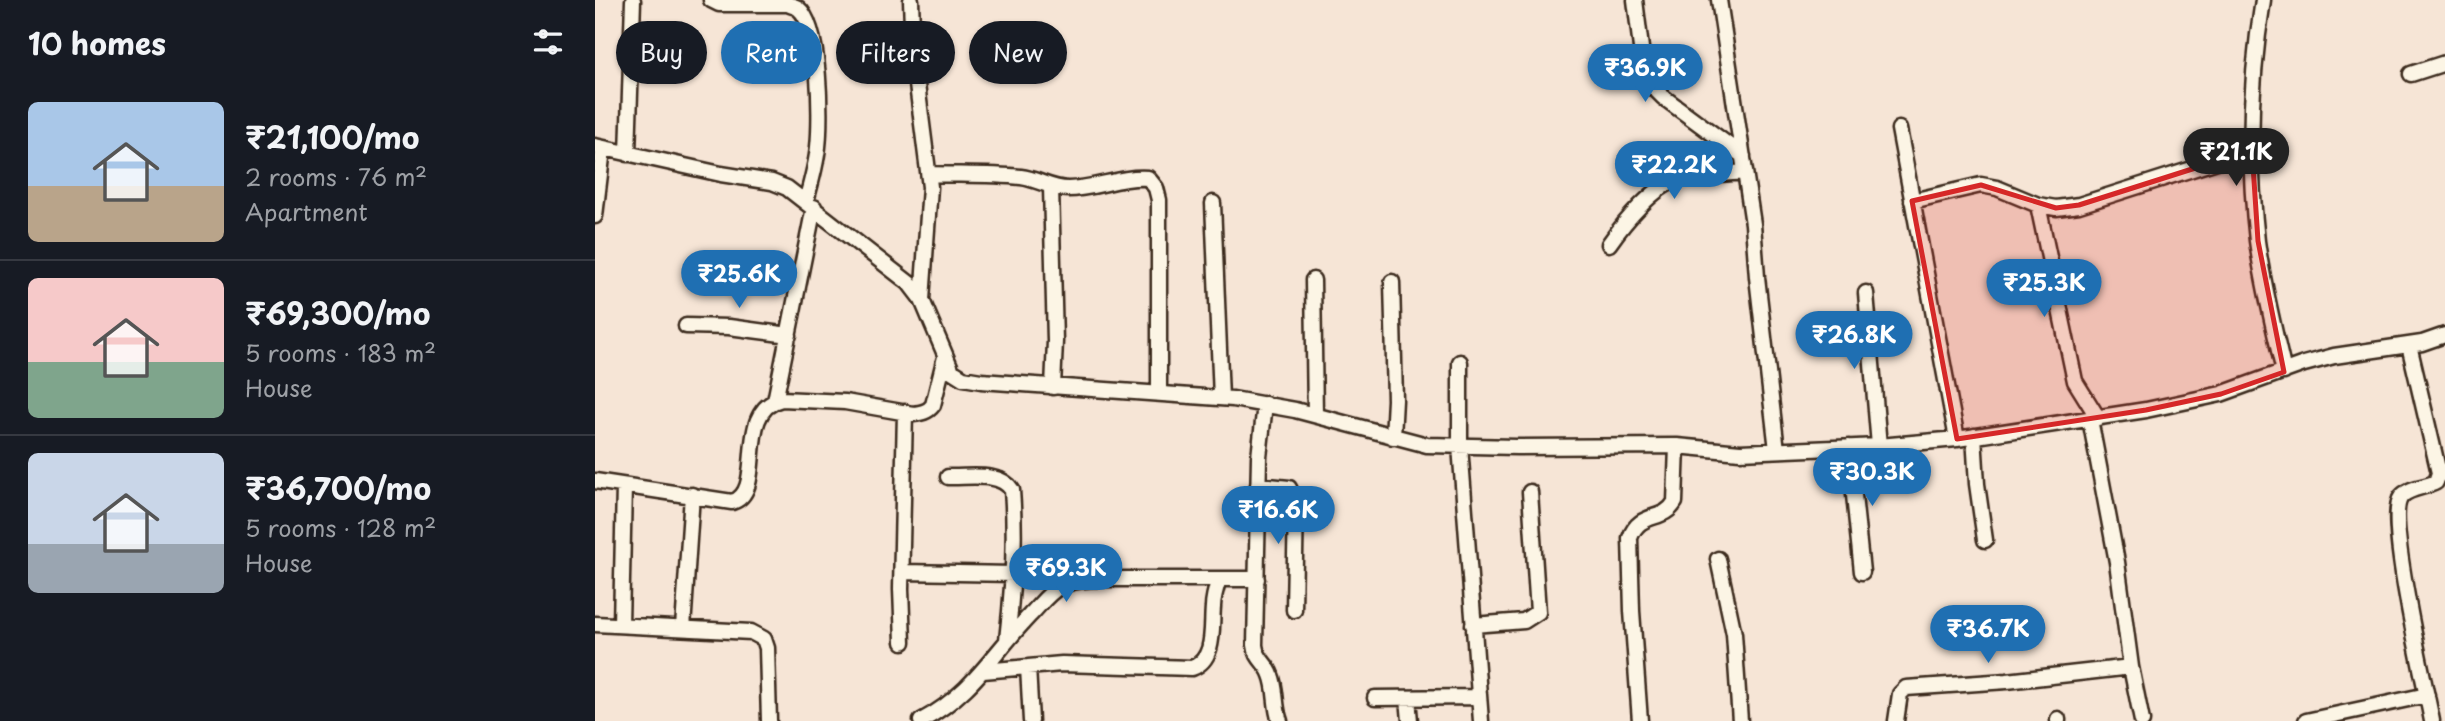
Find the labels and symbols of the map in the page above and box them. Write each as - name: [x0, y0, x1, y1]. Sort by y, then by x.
- pin: ₹36.9K: [1588, 44, 1702, 104]
- pin: ₹21.1K: [2179, 128, 2293, 188]
- pin: ₹22.2K: [1617, 142, 1731, 201]
- pin: ₹25.6K: [682, 250, 796, 310]
- pin: ₹25.3K: [1987, 260, 2101, 319]
- pin: ₹26.8K: [1797, 312, 1911, 371]
- pin: ₹30.3K: [1815, 448, 1929, 508]
- pin: ₹16.6K: [1221, 486, 1335, 546]
- pin: ₹69.3K: [1009, 544, 1123, 604]
- pin: ₹36.7K: [1931, 606, 2045, 665]

